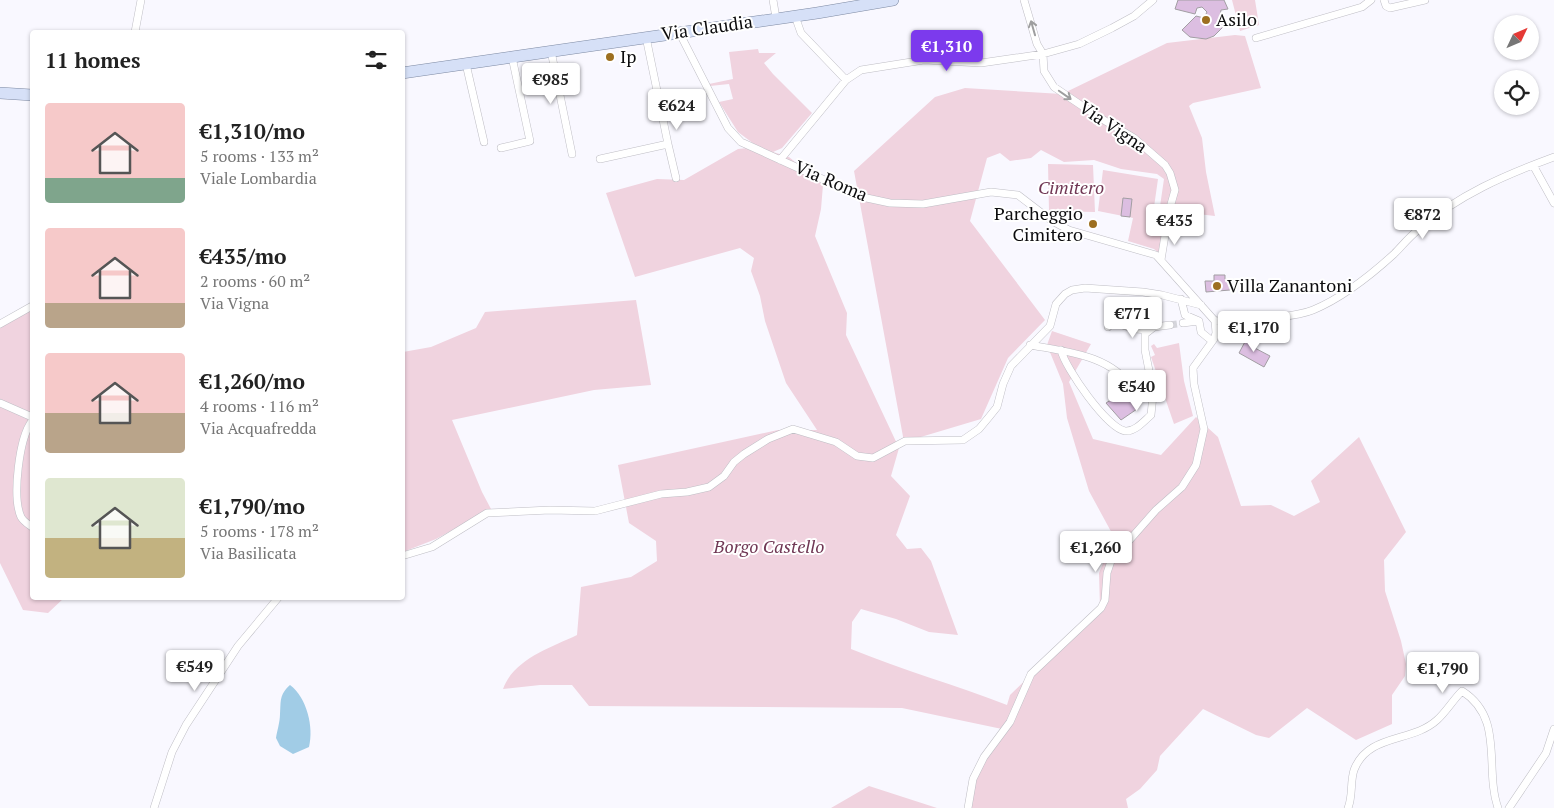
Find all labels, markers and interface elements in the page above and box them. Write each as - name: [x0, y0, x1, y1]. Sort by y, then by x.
- place label: Asilo: [1216, 7, 1257, 31]
- street label: Via Claudia: [660, 9, 754, 45]
- marker: Asilo: [1200, 14, 1212, 26]
- north arrow: [1494, 15, 1539, 60]
- map controls: [1494, 15, 1539, 115]
- one-way arrow: [1027, 20, 1037, 36]
- pin: €1,310: [906, 30, 988, 72]
- text: €1,310: [922, 35, 972, 57]
- place label: Ip: [620, 44, 637, 68]
- text: 11 homes: [45, 46, 141, 74]
- icon: filters: [362, 46, 390, 74]
- marker: Ip: [604, 51, 616, 63]
- pin: €985: [521, 62, 581, 105]
- text: €985: [533, 68, 569, 90]
- button: locate: [1494, 70, 1539, 115]
- pin: €624: [647, 88, 707, 131]
- one-way arrow: [1058, 90, 1072, 100]
- text: €624: [659, 94, 695, 116]
- street label: Via Vigna: [1075, 95, 1152, 158]
- text: €1,310/mo: [200, 117, 305, 145]
- icon: home: [85, 123, 145, 183]
- text: 5 rooms · 133 m²: [200, 145, 319, 167]
- street label: Via Roma: [791, 154, 871, 206]
- text: Viale Lombardia: [200, 167, 317, 189]
- park label: Cimitero: [1038, 175, 1104, 199]
- pin: €872: [1393, 198, 1453, 240]
- place label: Parcheggio Cimitero: [994, 201, 1083, 246]
- text: €872: [1405, 203, 1441, 225]
- pin: €435: [1145, 204, 1205, 246]
- text: €435: [1157, 209, 1193, 231]
- marker: Parcheggio Cimitero: [1087, 218, 1099, 230]
- text: €435/mo: [200, 242, 287, 270]
- icon: home: [85, 248, 145, 308]
- text: 2 rooms · 60 m²: [200, 270, 310, 292]
- place label: Villa Zanantoni: [1227, 273, 1352, 297]
- marker: Villa Zanantoni: [1211, 280, 1223, 292]
- text: Via Vigna: [200, 292, 269, 314]
- pin: €771: [1103, 296, 1163, 339]
- text: €771: [1115, 302, 1151, 324]
- pin: €1,170: [1213, 310, 1295, 353]
- text: €1,170: [1229, 316, 1279, 338]
- text: €1,260/mo: [200, 367, 305, 395]
- pin: €540: [1107, 370, 1167, 412]
- icon: home: [85, 373, 145, 433]
- text: €540: [1119, 375, 1155, 397]
- text: 4 rooms · 116 m²: [200, 395, 319, 417]
- text: Via Acquafredda: [200, 417, 316, 439]
- text: €1,790/mo: [200, 492, 305, 520]
- icon: home: [85, 498, 145, 558]
- text: 5 rooms · 178 m²: [200, 520, 319, 542]
- pin: €1,260: [1055, 530, 1137, 573]
- park label: Borgo Castello: [713, 534, 824, 558]
- text: €1,260: [1071, 536, 1121, 558]
- text: Via Basilicata: [200, 542, 297, 564]
- pin: €549: [165, 650, 225, 692]
- pin: €1,790: [1402, 652, 1484, 694]
- text: €549: [177, 655, 213, 677]
- text: €1,790: [1418, 657, 1468, 679]

